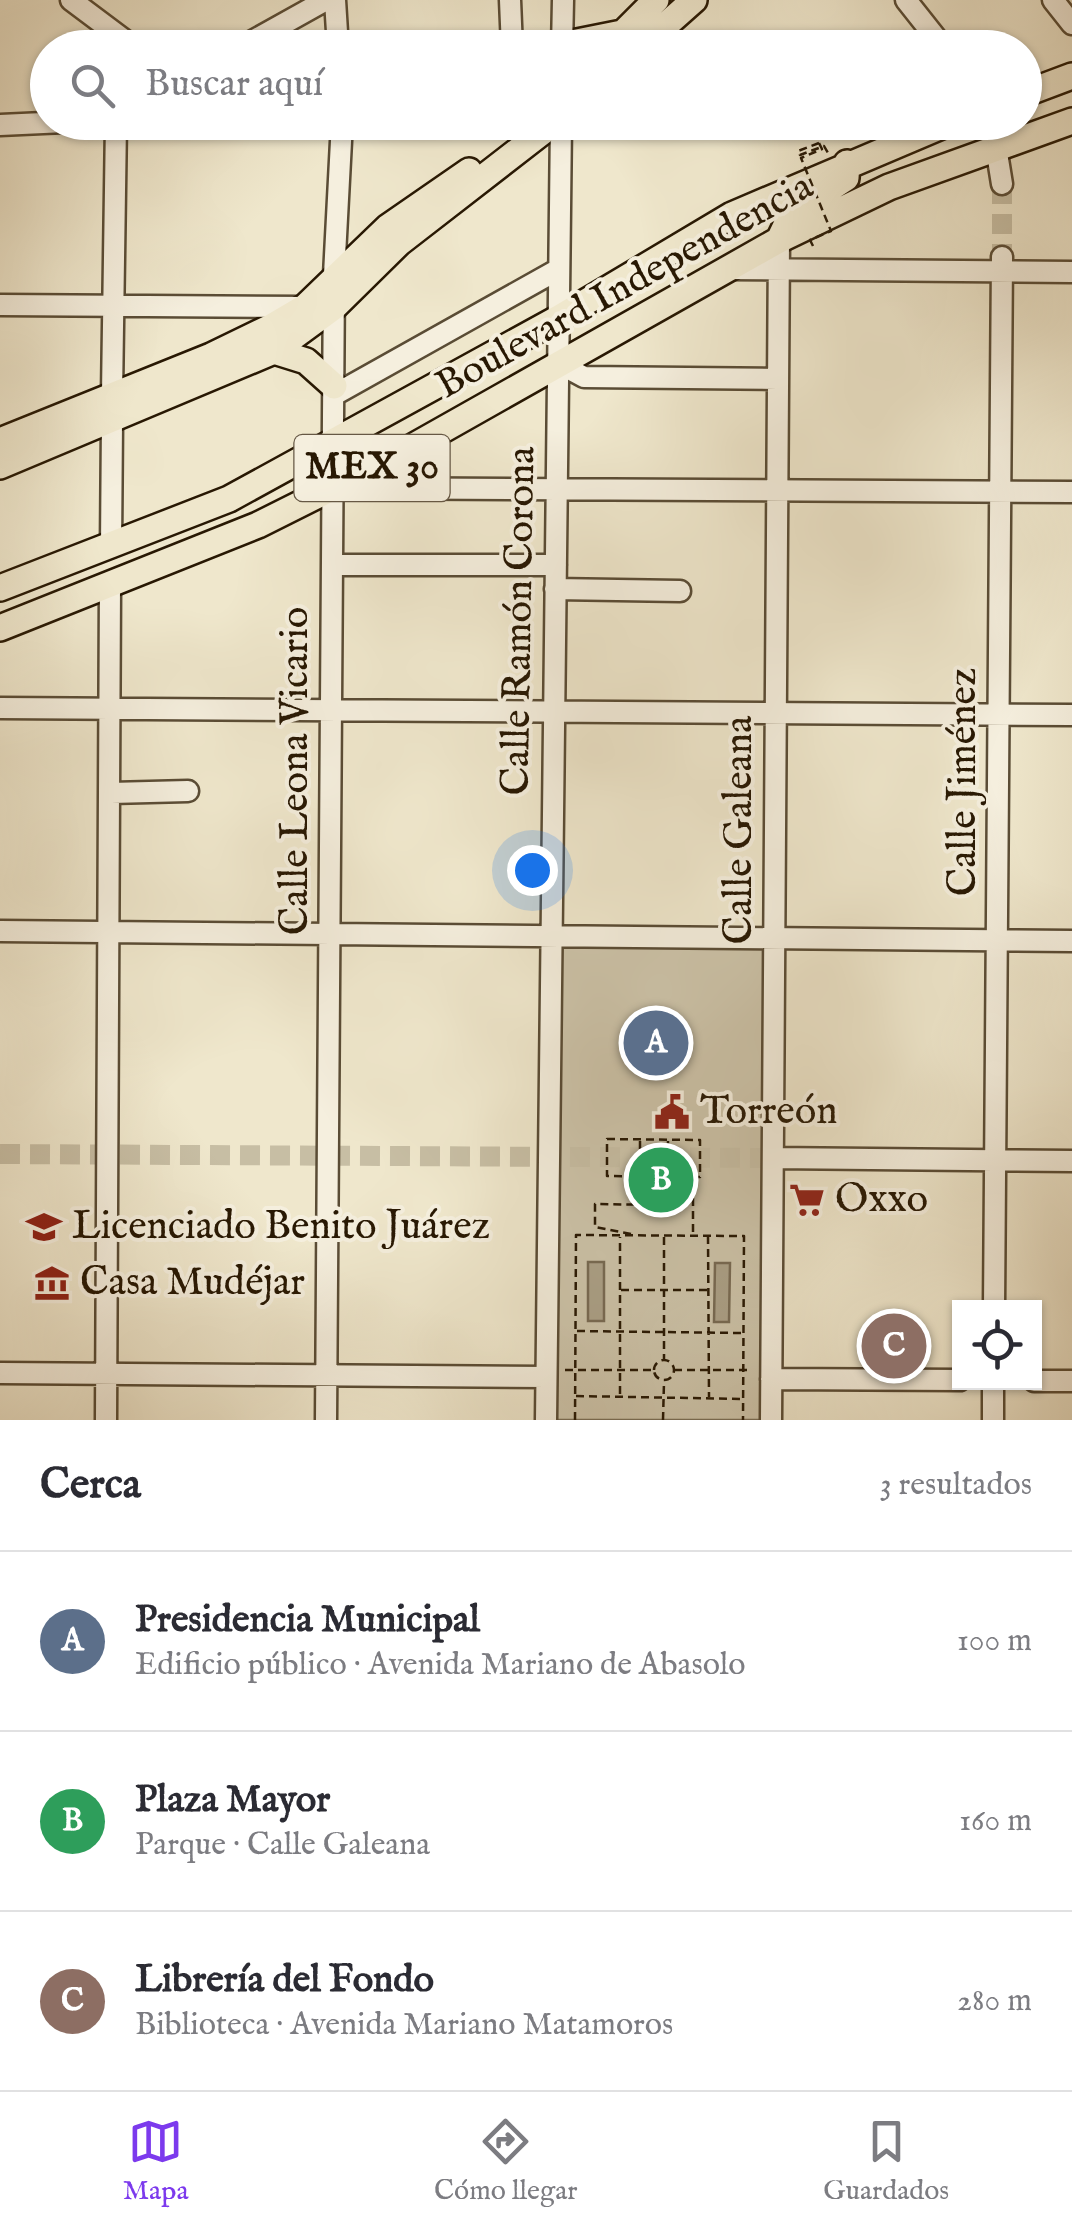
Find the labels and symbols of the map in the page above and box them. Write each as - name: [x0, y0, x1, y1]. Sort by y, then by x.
- street label: Boulevard Independencia: [428, 162, 823, 412]
- road number: MEX 30: [294, 435, 450, 501]
- street label: Calle Ramón Corona: [491, 445, 549, 796]
- street label: Calle Leona Vicario: [271, 607, 322, 935]
- street label: Calle Jiménez: [939, 668, 990, 896]
- street label: Calle Galeana: [715, 715, 766, 944]
- your location: [507, 845, 558, 896]
- pin: A: [624, 1006, 688, 1080]
- place label: Torreón: [700, 1087, 837, 1138]
- public building icon: Torreón: [653, 1093, 691, 1131]
- pin: B: [628, 1142, 694, 1218]
- place label: Oxxo: [835, 1175, 928, 1226]
- supermarket icon: Oxxo: [788, 1181, 826, 1219]
- place label: Licenciado Benito Juárez: [72, 1202, 490, 1253]
- school or university icon: Licenciado Benito Juárez: [25, 1208, 63, 1246]
- place label: Casa Mudéjar: [80, 1258, 305, 1309]
- museum icon: Casa Mudéjar: [33, 1264, 71, 1302]
- pin: C: [862, 1308, 926, 1384]

